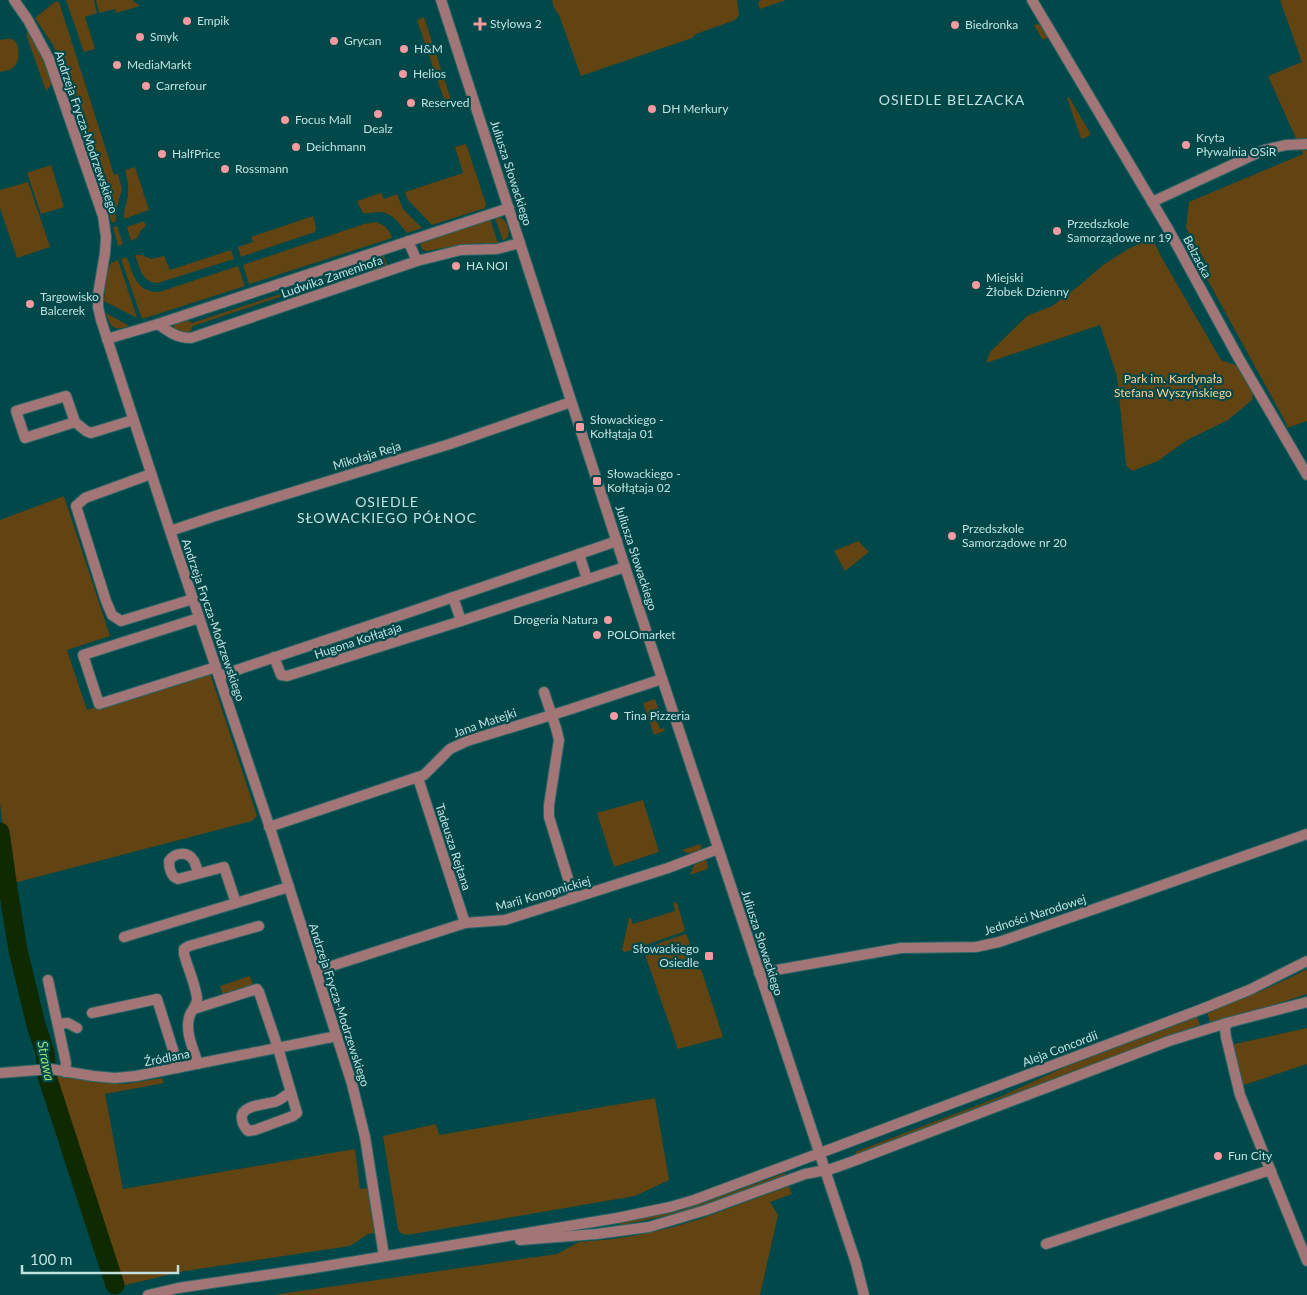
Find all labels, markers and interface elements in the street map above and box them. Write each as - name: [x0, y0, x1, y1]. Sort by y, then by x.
- place label: Empik: [197, 13, 230, 28]
- marker: Empik: [181, 15, 193, 27]
- place label: Stylowa 2: [490, 16, 542, 31]
- place label: Biedronka: [965, 17, 1018, 32]
- marker: Stylowa 2: [474, 18, 486, 30]
- marker: Biedronka: [949, 19, 961, 31]
- place label: Smyk: [150, 29, 179, 44]
- marker: Smyk: [134, 31, 146, 43]
- place label: Grycan: [344, 33, 381, 48]
- marker: Grycan: [328, 35, 340, 47]
- place label: H&M: [414, 41, 443, 56]
- marker: H&M: [398, 43, 410, 55]
- street label: Andrzeja Frycza-Modrzewskiego: [52, 49, 121, 215]
- place label: MediaMarkt: [127, 57, 192, 72]
- marker: MediaMarkt: [111, 59, 123, 71]
- place label: Helios: [413, 66, 446, 81]
- marker: Helios: [397, 68, 409, 80]
- place label: Carrefour: [156, 78, 207, 93]
- marker: Carrefour: [140, 80, 152, 92]
- district label: OSIEDLE BELZACKA: [879, 91, 1025, 108]
- place label: Reserved: [421, 95, 469, 110]
- marker: Reserved: [405, 97, 417, 109]
- place label: DH Merkury: [662, 101, 729, 116]
- marker: DH Merkury: [646, 103, 658, 115]
- marker: Dealz: [372, 108, 384, 120]
- place label: Focus Mall: [295, 112, 351, 127]
- marker: Focus Mall: [279, 114, 291, 126]
- street label: Juliusza Słowackiego: [487, 118, 536, 228]
- place label: Dealz: [363, 121, 393, 136]
- place label: Kryta Pływalnia OSiR: [1196, 130, 1277, 159]
- place label: Deichmann: [306, 139, 366, 154]
- marker: Kryta Pływalnia OSiR: [1180, 139, 1192, 151]
- marker: Deichmann: [290, 141, 302, 153]
- place label: HalfPrice: [172, 146, 220, 161]
- marker: HalfPrice: [156, 148, 168, 160]
- place label: Rossmann: [235, 161, 289, 176]
- marker: Rossmann: [219, 163, 231, 175]
- place label: Przedszkole Samorządowe nr 19: [1067, 216, 1172, 245]
- marker: Przedszkole Samorządowe nr 19: [1051, 225, 1063, 237]
- street label: Belzacka: [1180, 233, 1215, 281]
- street label: Ludwika Zamenhofa: [279, 252, 385, 301]
- place label: HA NOI: [466, 258, 508, 273]
- marker: HA NOI: [450, 260, 462, 272]
- place label: Miejski Żłobek Dzienny: [986, 270, 1070, 299]
- marker: Miejski Żłobek Dzienny: [970, 279, 982, 291]
- place label: Targowisko Balcerek: [40, 289, 99, 318]
- marker: Targowisko Balcerek: [24, 298, 36, 310]
- park label: Park im. Kardynała Stefana Wyszyńskiego: [1114, 371, 1232, 400]
- place label: Słowackiego - Kołłątaja 01: [590, 412, 664, 441]
- marker: Słowackiego - Kołłątaja 01: [574, 421, 586, 433]
- street label: Mikołaja Reja: [331, 438, 403, 473]
- place label: Słowackiego - Kołłątaja 02: [607, 466, 681, 495]
- marker: Słowackiego - Kołłątaja 02: [591, 475, 603, 487]
- district label: OSIEDLE SŁOWACKIEGO PÓŁNOC: [297, 493, 477, 526]
- street label: Juliusza Słowackiego: [612, 503, 661, 613]
- place label: Przedszkole Samorządowe nr 20: [962, 521, 1067, 550]
- marker: Przedszkole Samorządowe nr 20: [946, 530, 958, 542]
- street label: Andrzeja Frycza-Modrzewskiego: [179, 537, 248, 703]
- place label: Drogeria Natura: [513, 612, 598, 627]
- marker: Drogeria Natura: [602, 614, 614, 626]
- street label: Hugona Kołłątaja: [312, 619, 404, 662]
- place label: POLOmarket: [607, 627, 676, 642]
- marker: POLOmarket: [591, 629, 603, 641]
- street label: Jana Matejki: [451, 705, 519, 740]
- place label: Tina Pizzeria: [624, 708, 690, 723]
- marker: Tina Pizzeria: [608, 710, 620, 722]
- street label: Tadeusza Rejtana: [432, 802, 475, 892]
- street label: Marii Konopnickiej: [494, 873, 592, 914]
- street label: Juliusza Słowackiego: [738, 888, 787, 998]
- street label: Jedności Narodowej: [982, 891, 1088, 938]
- street label: Andrzeja Frycza-Modrzewskiego: [306, 921, 373, 1089]
- place label: Słowackiego Osiedle: [633, 941, 699, 970]
- marker: Słowackiego Osiedle: [703, 950, 715, 962]
- street label: Aleja Concordii: [1020, 1027, 1100, 1070]
- water label: Strawa: [34, 1039, 59, 1082]
- street label: Źródlana: [143, 1046, 191, 1069]
- place label: Fun City: [1228, 1148, 1273, 1163]
- marker: Fun City: [1212, 1150, 1224, 1162]
- scale bar: [22, 1242, 179, 1274]
- text: 100 m: [30, 1250, 72, 1268]

